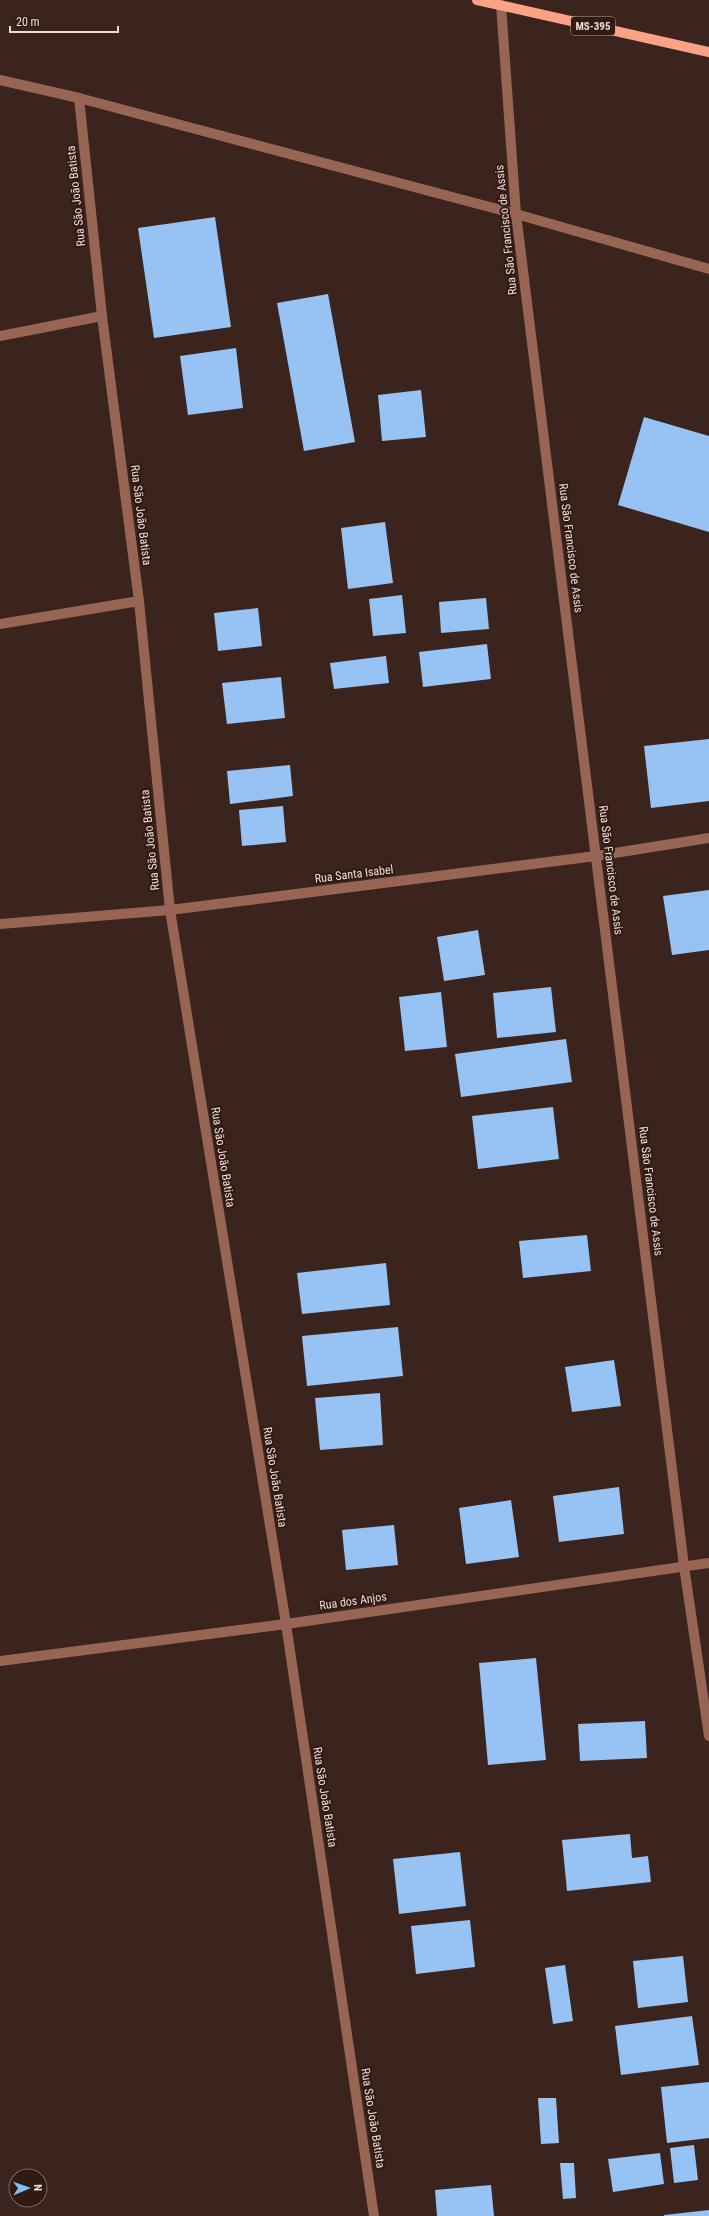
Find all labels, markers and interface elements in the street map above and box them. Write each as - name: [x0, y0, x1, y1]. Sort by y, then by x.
- scale bar: [10, 8, 118, 34]
- text: 20 m: [16, 15, 40, 29]
- road number: MS-395: [571, 17, 615, 35]
- street label: Rua São João Batista: [64, 145, 88, 247]
- street label: Rua São Francisco de Assis: [492, 164, 520, 296]
- street label: Rua São João Batista: [128, 464, 154, 566]
- street label: Rua São Francisco de Assis: [556, 482, 586, 614]
- street label: Rua São João Batista: [138, 789, 162, 891]
- street label: Rua São Francisco de Assis: [596, 804, 626, 936]
- street label: Rua Santa Isabel: [314, 862, 394, 886]
- street label: Rua São João Batista: [208, 1106, 238, 1208]
- street label: Rua São Francisco de Assis: [636, 1125, 666, 1257]
- street label: Rua São João Batista: [260, 1426, 290, 1528]
- street label: Rua dos Anjos: [318, 1589, 388, 1613]
- street label: Rua São João Batista: [310, 1746, 340, 1848]
- street label: Rua São João Batista: [358, 2067, 388, 2169]
- north arrow: [8, 2168, 48, 2208]
- text: N: [31, 2184, 44, 2192]

